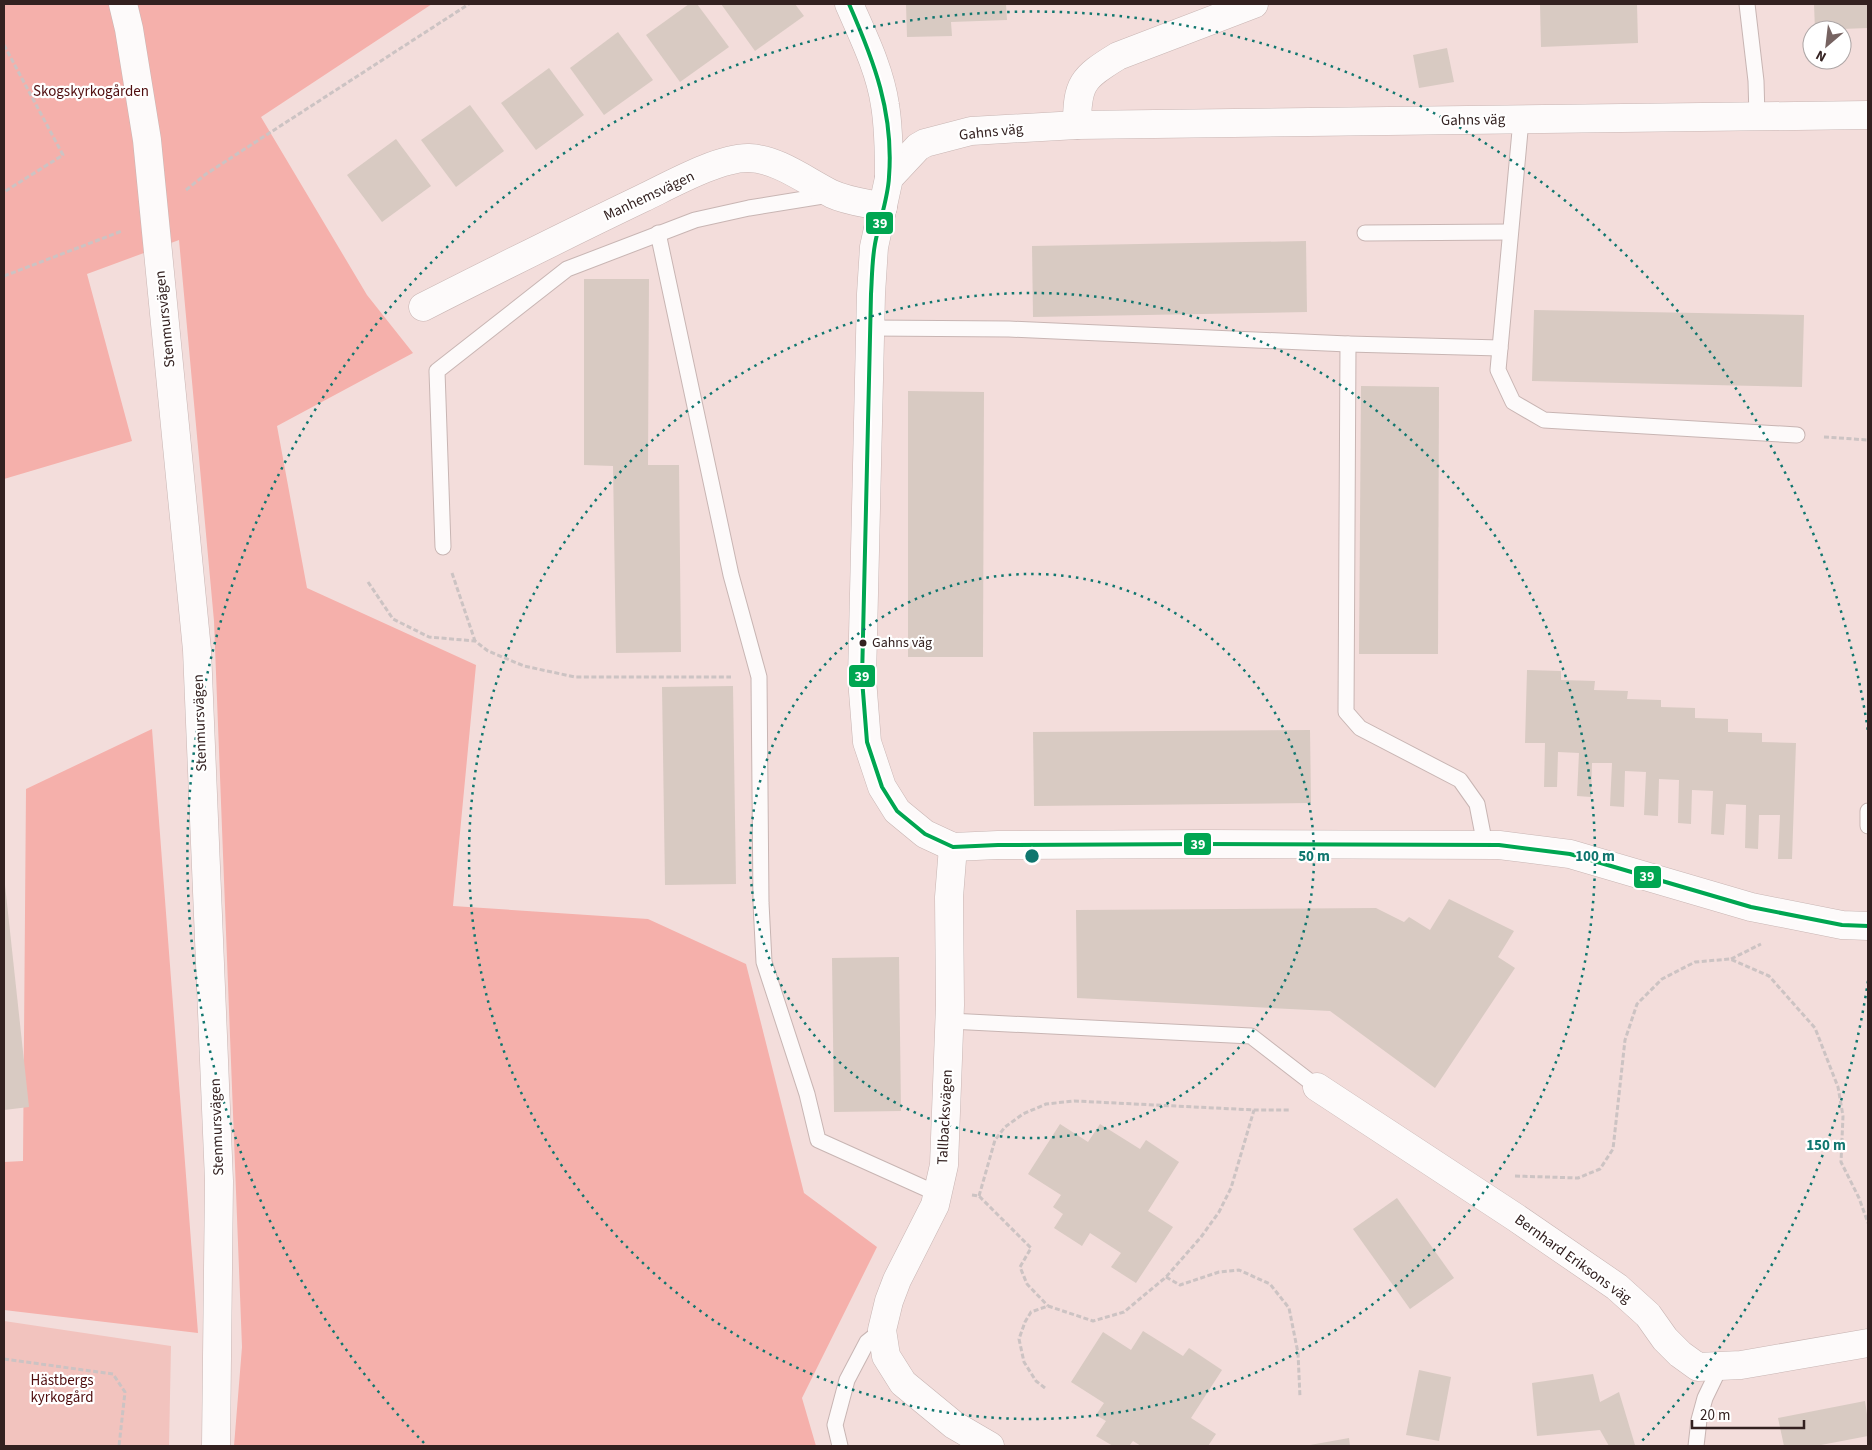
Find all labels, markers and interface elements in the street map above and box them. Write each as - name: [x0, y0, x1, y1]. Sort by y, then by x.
- north arrow: [1802, 20, 1852, 70]
- text: N: [1813, 45, 1830, 67]
- park label: Skogskyrkogården: [33, 81, 149, 102]
- street label: Gahns väg: [1441, 109, 1506, 131]
- street label: Gahns väg: [958, 118, 1025, 146]
- street label: Manhemsvägen: [600, 166, 698, 226]
- line badge: 39: [865, 211, 894, 235]
- text: 39: [873, 214, 887, 234]
- street label: Stenmursvägen: [149, 269, 181, 369]
- place label: Gahns väg: [872, 633, 932, 653]
- marker: Gahns väg: [858, 638, 868, 648]
- line badge: 39: [848, 664, 876, 688]
- text: 39: [855, 667, 869, 687]
- street label: Stenmursvägen: [188, 674, 212, 772]
- line badge: 39: [1183, 832, 1212, 856]
- text: 39: [1191, 835, 1205, 855]
- text: 50 m: [1298, 846, 1330, 867]
- text: 100 m: [1575, 846, 1615, 867]
- centre of rings: [1023, 847, 1041, 865]
- line badge: 39: [1633, 865, 1662, 889]
- text: 39: [1640, 867, 1654, 887]
- street label: Tallbacksvägen: [932, 1069, 958, 1165]
- street label: Stenmursvägen: [205, 1078, 229, 1176]
- text: 150 m: [1806, 1135, 1846, 1156]
- street label: Bernhard Eriksons väg: [1510, 1209, 1636, 1309]
- park label: Hästbergs kyrkogård: [30, 1370, 94, 1408]
- scale bar: [1692, 1398, 1804, 1430]
- text: 20 m: [1700, 1405, 1730, 1426]

